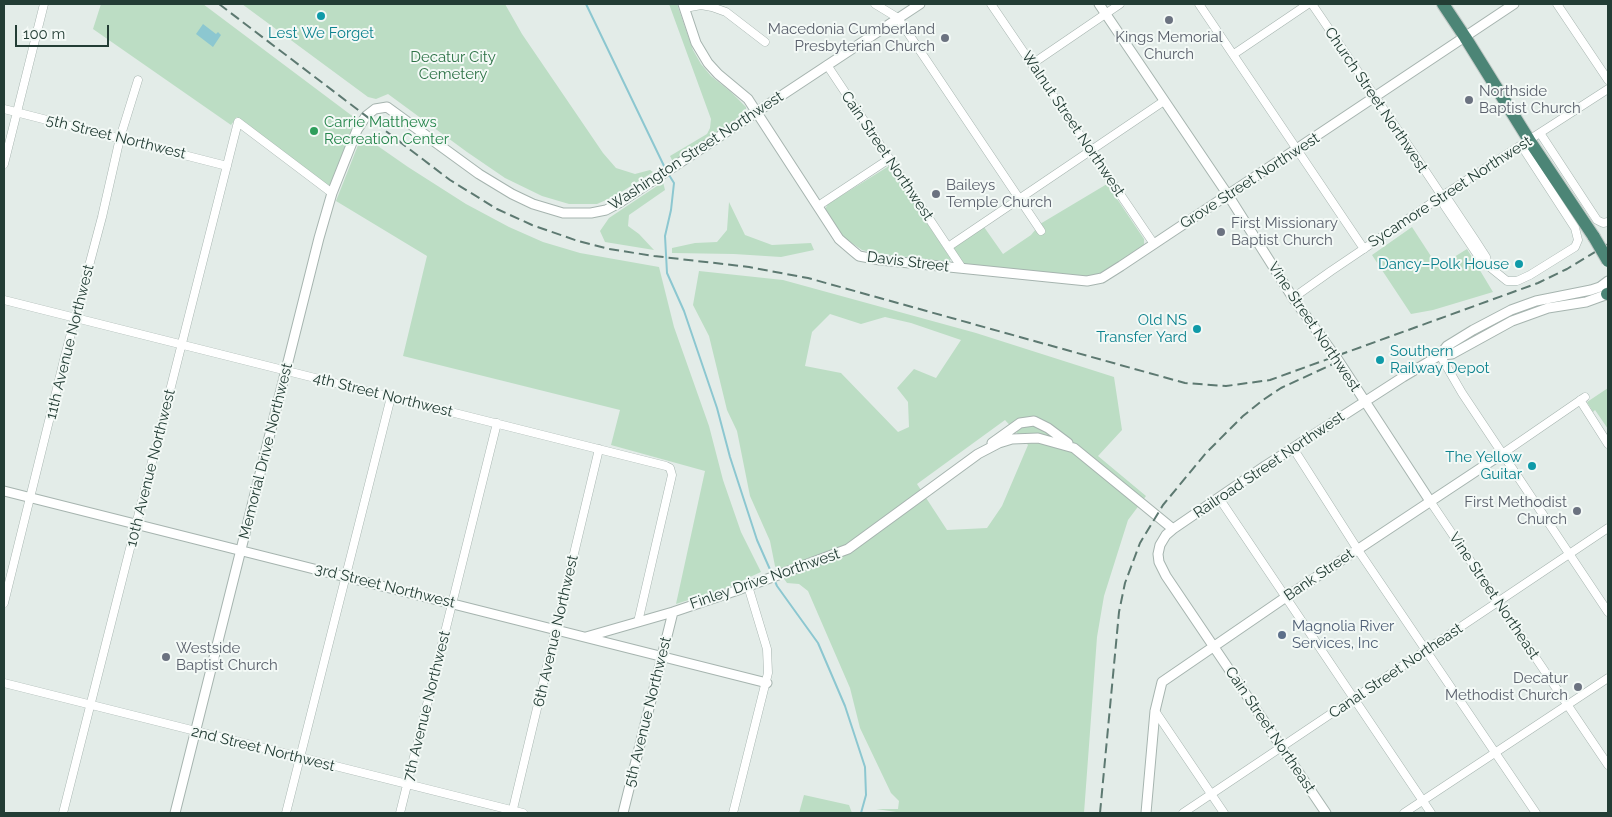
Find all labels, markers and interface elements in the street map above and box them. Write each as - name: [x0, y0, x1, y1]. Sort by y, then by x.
- marker: Lest We Forget: [315, 10, 327, 22]
- marker: Kings Memorial Church: [1163, 14, 1175, 26]
- scale bar: [18, 15, 111, 47]
- place label: Macedonia Cumberland Presbyterian Church: [768, 20, 935, 55]
- place label: Lest We Forget: [268, 24, 374, 42]
- street label: Church Street Northwest: [1321, 24, 1431, 176]
- text: 100 m: [23, 25, 65, 43]
- place label: Kings Memorial Church: [1115, 28, 1223, 63]
- marker: Macedonia Cumberland Presbyterian Church: [939, 32, 951, 44]
- park label: Decatur City Cemetery: [410, 48, 496, 83]
- street label: Walnut Street Northwest: [1018, 48, 1128, 200]
- place label: Northside Baptist Church: [1479, 82, 1581, 117]
- street label: Washington Street Northwest: [605, 88, 787, 214]
- street label: Cain Street Northwest: [837, 88, 937, 224]
- marker: Northside Baptist Church: [1463, 94, 1475, 106]
- street label: 5th Street Northwest: [44, 111, 188, 163]
- place label: Carrie Matthews Recreation Center: [324, 113, 449, 148]
- marker: Carrie Matthews Recreation Center: [308, 125, 320, 137]
- street label: Grove Street Northwest: [1177, 129, 1323, 233]
- street label: Sycamore Street Northwest: [1365, 132, 1535, 252]
- place label: Baileys Temple Church: [946, 176, 1052, 211]
- marker: Baileys Temple Church: [930, 188, 942, 200]
- place label: First Missionary Baptist Church: [1231, 214, 1338, 249]
- marker: First Missionary Baptist Church: [1215, 226, 1227, 238]
- street label: Davis Street: [866, 248, 950, 276]
- place label: Dancy–Polk House: [1378, 255, 1509, 273]
- marker: Dancy–Polk House: [1513, 258, 1525, 270]
- street label: Vine Street Northwest: [1264, 259, 1364, 395]
- street label: 11th Avenue Northwest: [42, 263, 98, 421]
- place label: Old NS Transfer Yard: [1096, 311, 1187, 346]
- marker: Old NS Transfer Yard: [1191, 323, 1203, 335]
- place label: Southern Railway Depot: [1390, 342, 1489, 377]
- marker: Southern Railway Depot: [1374, 354, 1386, 366]
- street label: Memorial Drive Northwest: [235, 361, 297, 541]
- street label: 4th Street Northwest: [311, 369, 455, 421]
- street label: 10th Avenue Northwest: [123, 387, 179, 549]
- street label: Railroad Street Northwest: [1190, 408, 1348, 522]
- place label: The Yellow Guitar: [1445, 448, 1522, 483]
- marker: The Yellow Guitar: [1526, 460, 1538, 472]
- place label: First Methodist Church: [1464, 493, 1567, 528]
- marker: First Methodist Church: [1571, 505, 1583, 517]
- street label: Vine Street Northeast: [1445, 529, 1543, 663]
- street label: Finley Drive Northwest: [688, 545, 842, 613]
- street label: Bank Street: [1281, 545, 1357, 605]
- street label: 6th Avenue Northwest: [530, 553, 582, 709]
- street label: 3rd Street Northwest: [313, 560, 457, 612]
- place label: Magnolia River Services, Inc: [1292, 617, 1394, 652]
- street label: Canal Street Northeast: [1326, 620, 1466, 722]
- street label: 7th Avenue Northwest: [400, 629, 454, 783]
- marker: Magnolia River Services, Inc: [1276, 629, 1288, 641]
- street label: 5th Avenue Northwest: [621, 635, 675, 789]
- place label: Westside Baptist Church: [176, 639, 278, 674]
- marker: Westside Baptist Church: [160, 651, 172, 663]
- street label: Cain Street Northeast: [1221, 663, 1319, 797]
- place label: Decatur Methodist Church: [1445, 669, 1568, 704]
- marker: Decatur Methodist Church: [1572, 681, 1584, 693]
- street label: 2nd Street Northwest: [189, 722, 337, 776]

